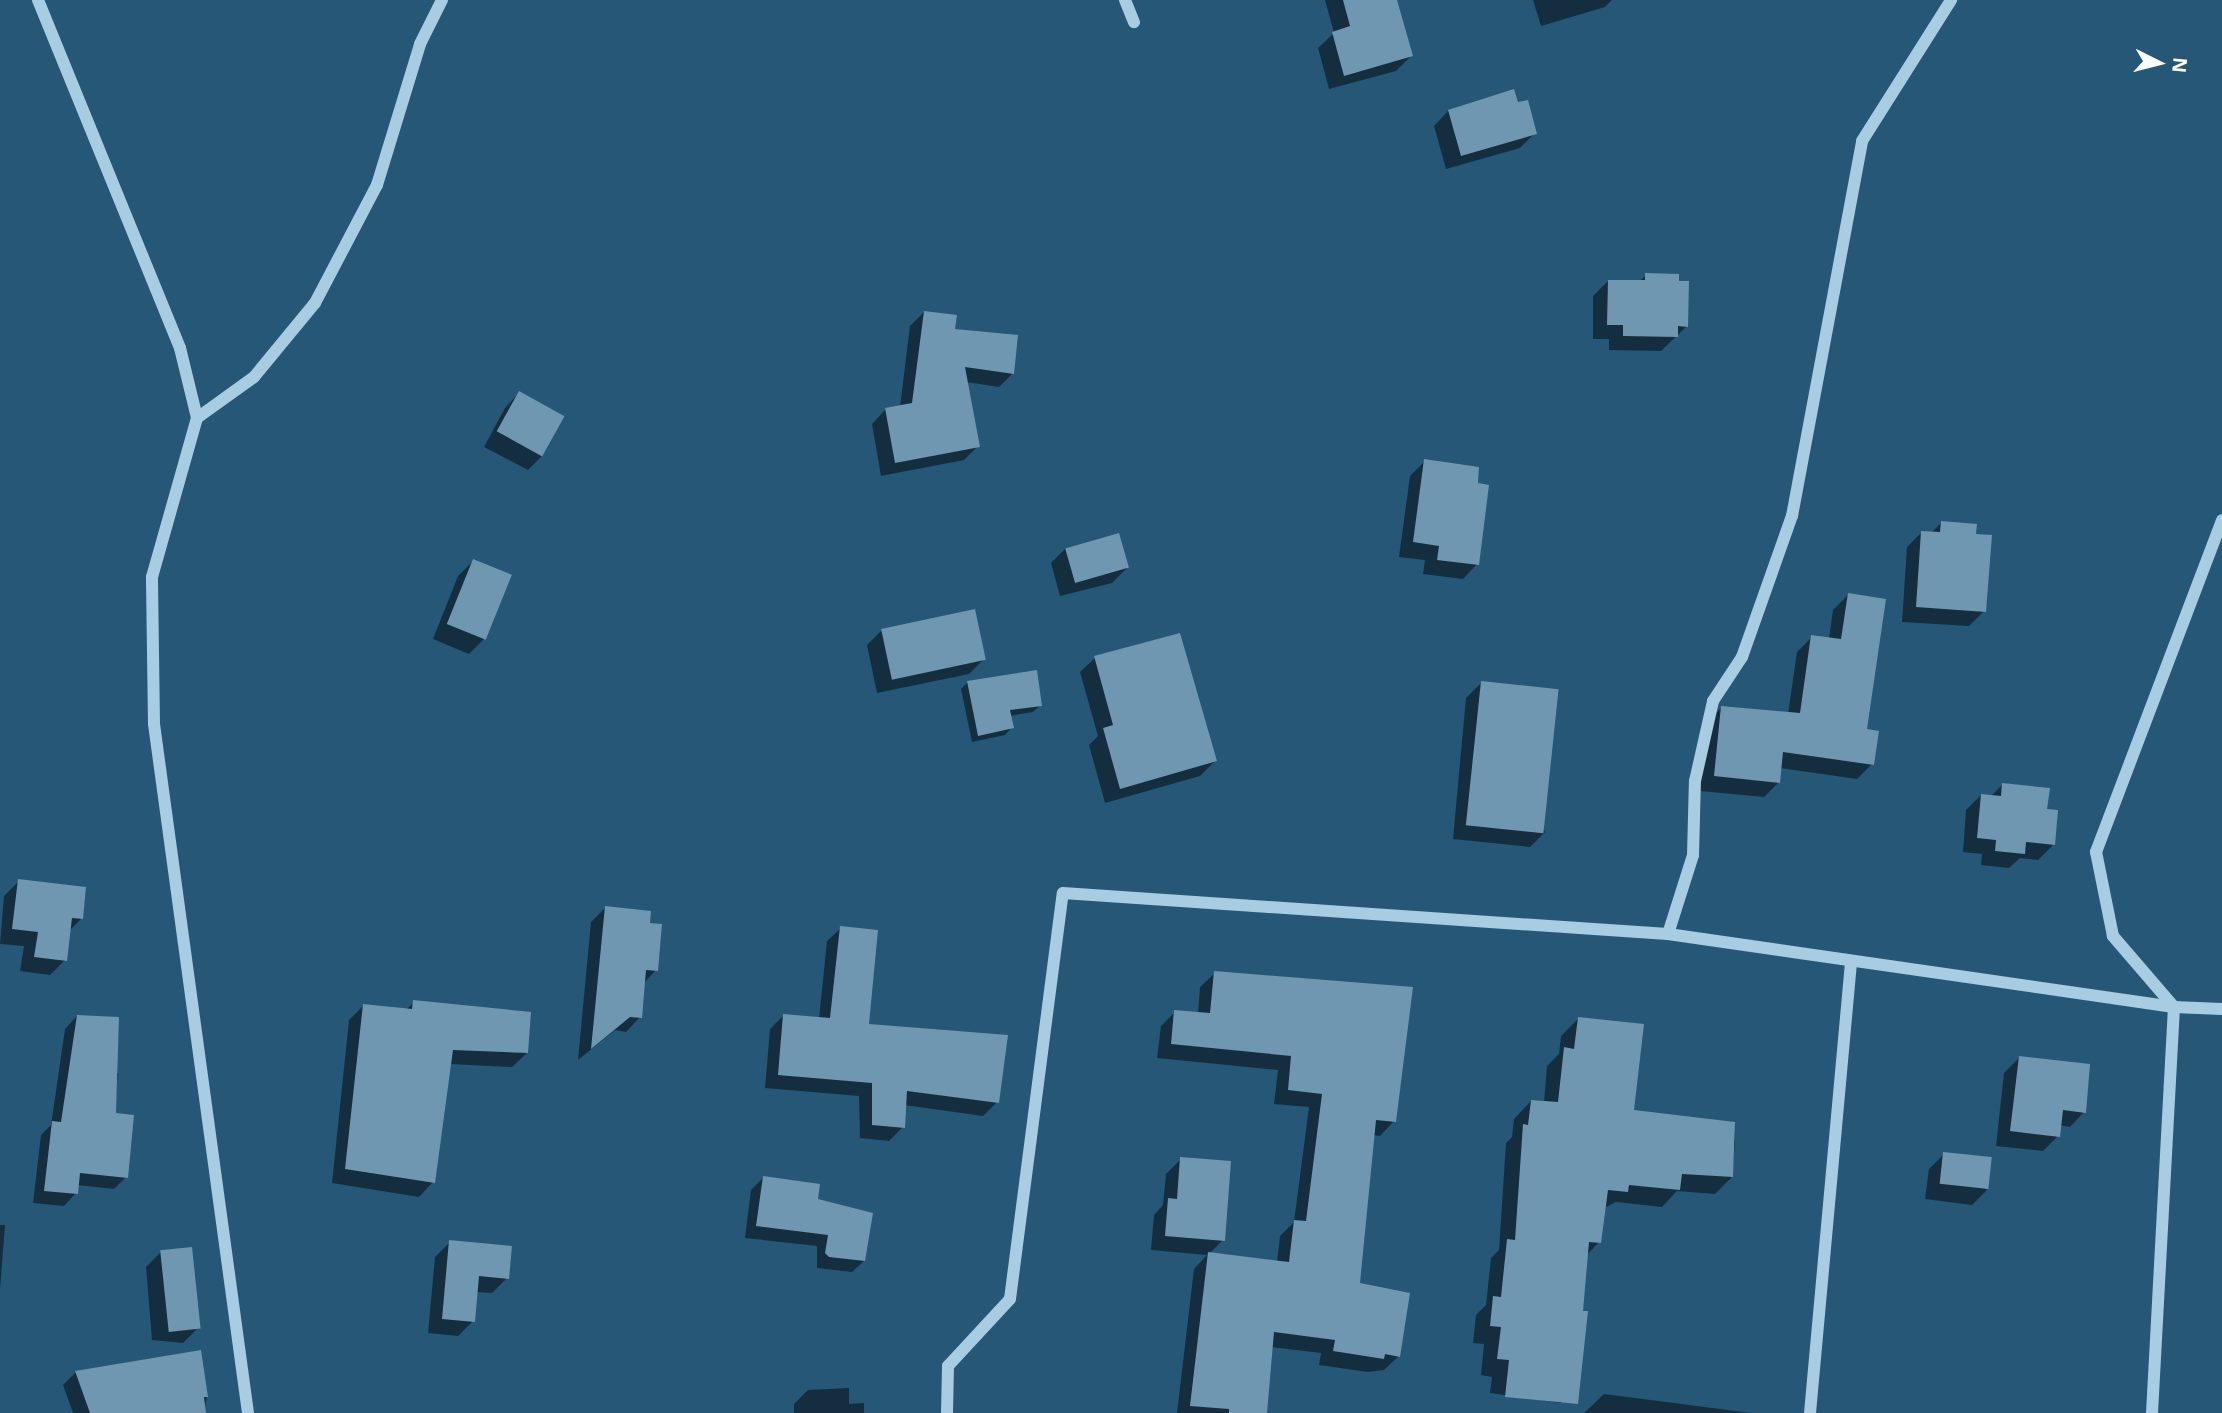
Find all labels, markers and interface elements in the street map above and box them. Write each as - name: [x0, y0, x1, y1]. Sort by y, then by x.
- north arrow: [2124, 28, 2194, 98]
- text: N: [2166, 56, 2194, 74]

